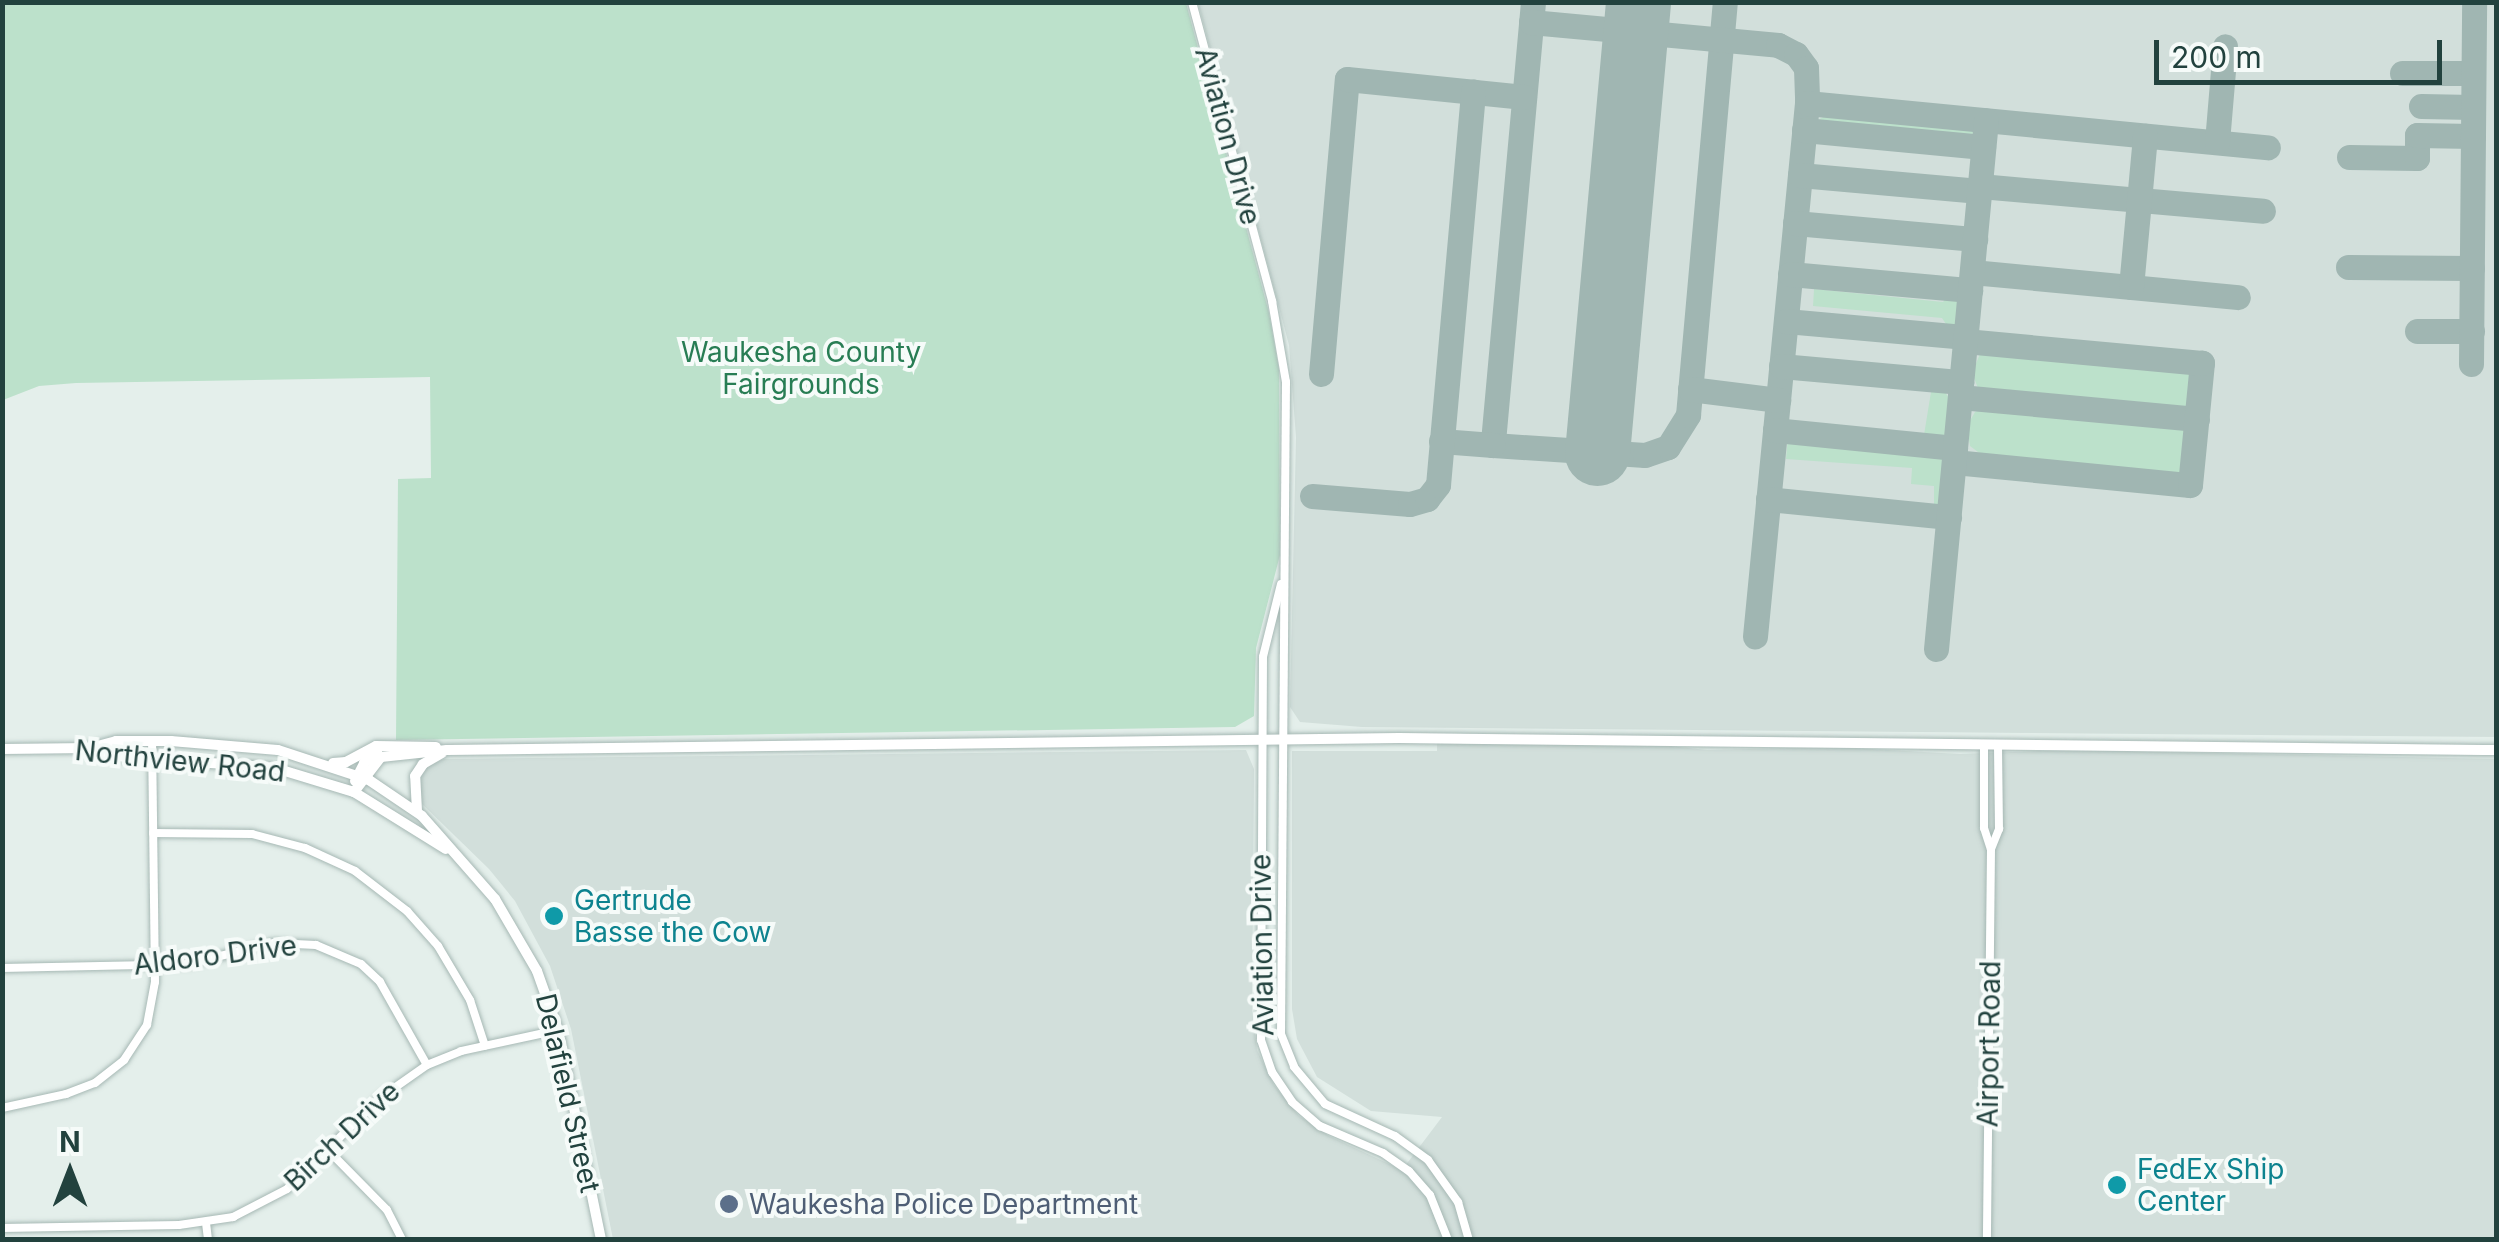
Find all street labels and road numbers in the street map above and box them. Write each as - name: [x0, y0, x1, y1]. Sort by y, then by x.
- street label: Aviation Drive: [1188, 44, 1268, 228]
- street label: Northview Road: [73, 733, 287, 789]
- street label: Aviation Drive: [1244, 854, 1280, 1036]
- street label: Aldoro Drive: [131, 928, 299, 982]
- street label: Airport Road: [1971, 960, 2007, 1128]
- street label: Delafield Street: [529, 990, 607, 1196]
- street label: Birch Drive: [277, 1074, 407, 1198]

